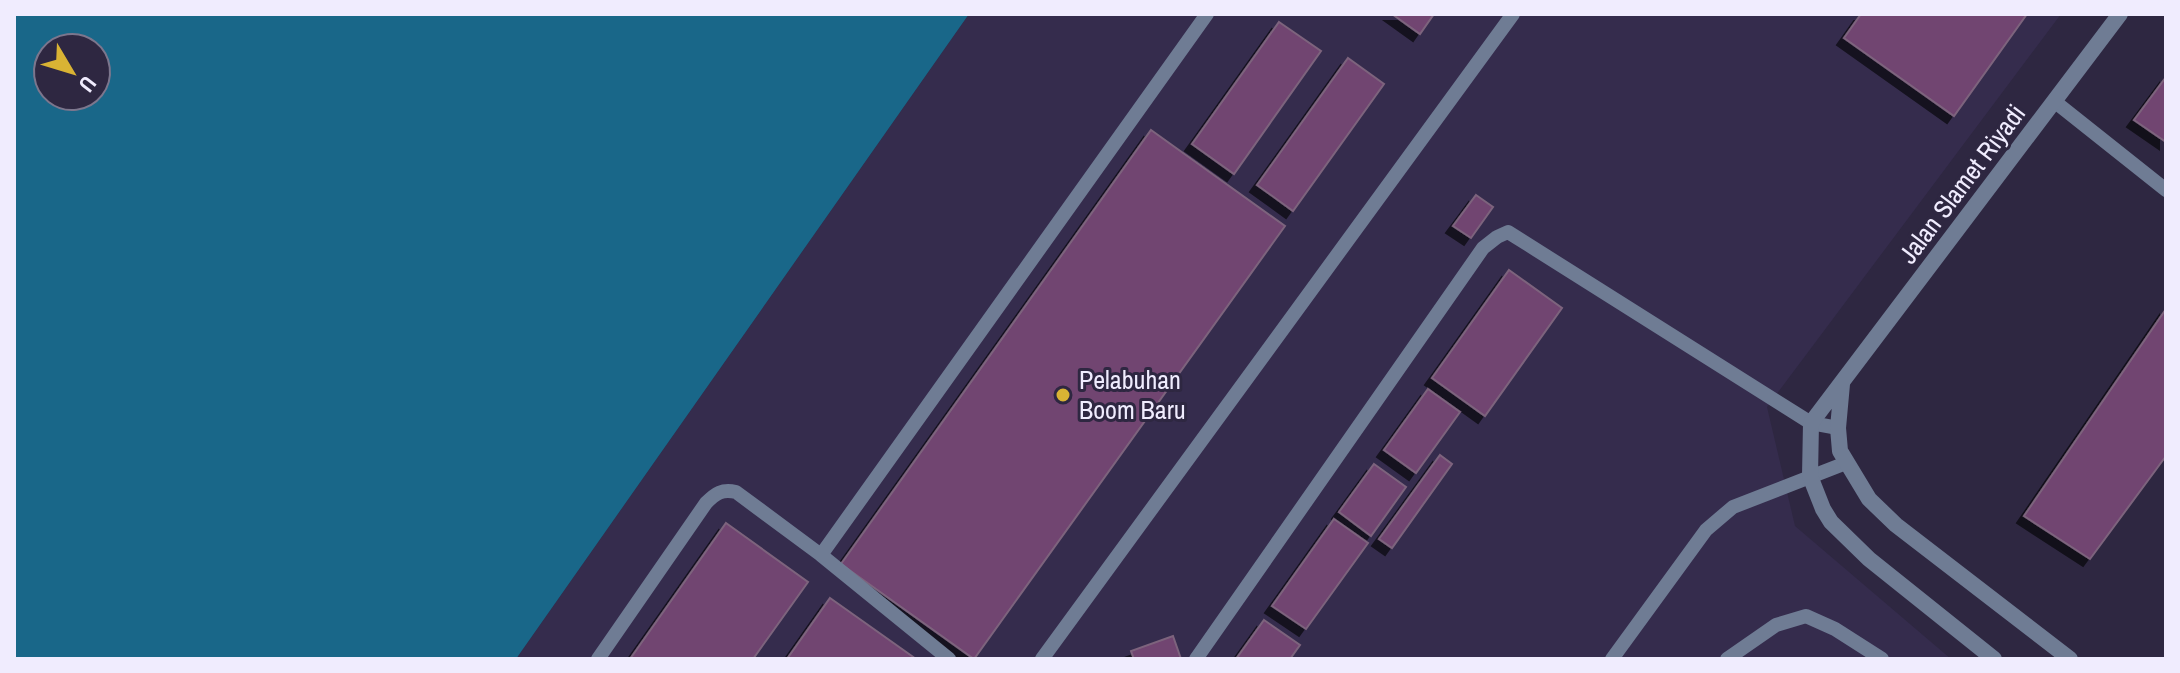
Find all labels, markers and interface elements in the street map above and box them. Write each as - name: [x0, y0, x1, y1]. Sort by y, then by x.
- north arrow: [32, 32, 112, 112]
- text: U: [72, 70, 104, 99]
- street label: Jalan Slamet Riyadi: [1890, 97, 2033, 270]
- place label: Pelabuhan Boom Baru: [1079, 362, 1186, 427]
- marker: Pelabuhan Boom Baru: [1054, 386, 1072, 404]

